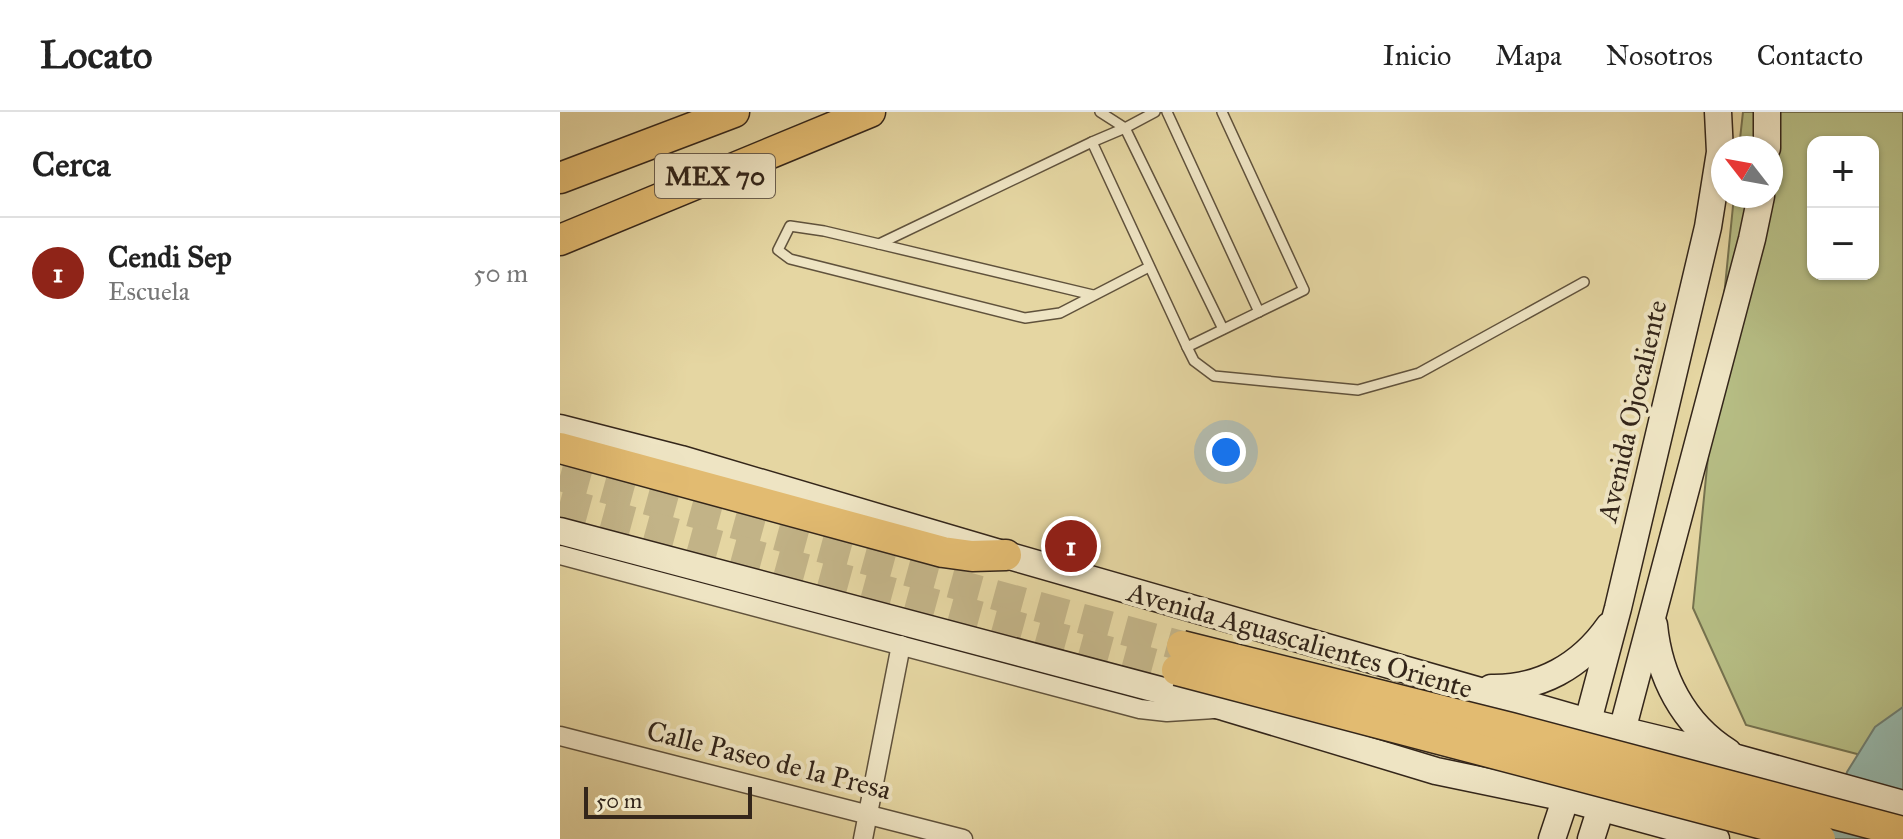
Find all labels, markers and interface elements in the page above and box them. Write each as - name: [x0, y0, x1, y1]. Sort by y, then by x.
- text: Locato: [40, 32, 153, 78]
- text: Inicio: [1383, 38, 1451, 73]
- text: Mapa: [1495, 38, 1562, 73]
- text: Nosotros: [1606, 38, 1713, 73]
- text: Contacto: [1757, 38, 1863, 73]
- north arrow: [1711, 136, 1783, 208]
- map controls: [1807, 136, 1879, 280]
- button: +: [1807, 136, 1879, 208]
- text: Cerca: [32, 144, 111, 185]
- road number: MEX 70: [655, 154, 775, 198]
- button: −: [1807, 208, 1879, 280]
- text: Cendi Sep: [108, 239, 232, 275]
- text: 1: [53, 257, 63, 289]
- text: 50 m: [473, 257, 528, 289]
- text: Escuela: [108, 275, 190, 307]
- street label: Avenida Ojocaliente: [1589, 297, 1675, 526]
- your location: [1206, 432, 1246, 472]
- pin: 1: [1045, 516, 1097, 576]
- street label: Avenida Aguascalientes Oriente: [1122, 574, 1477, 706]
- street label: Calle Paseo de la Presa: [643, 713, 895, 807]
- scale bar: [584, 783, 752, 819]
- text: 50 m: [596, 787, 642, 814]

